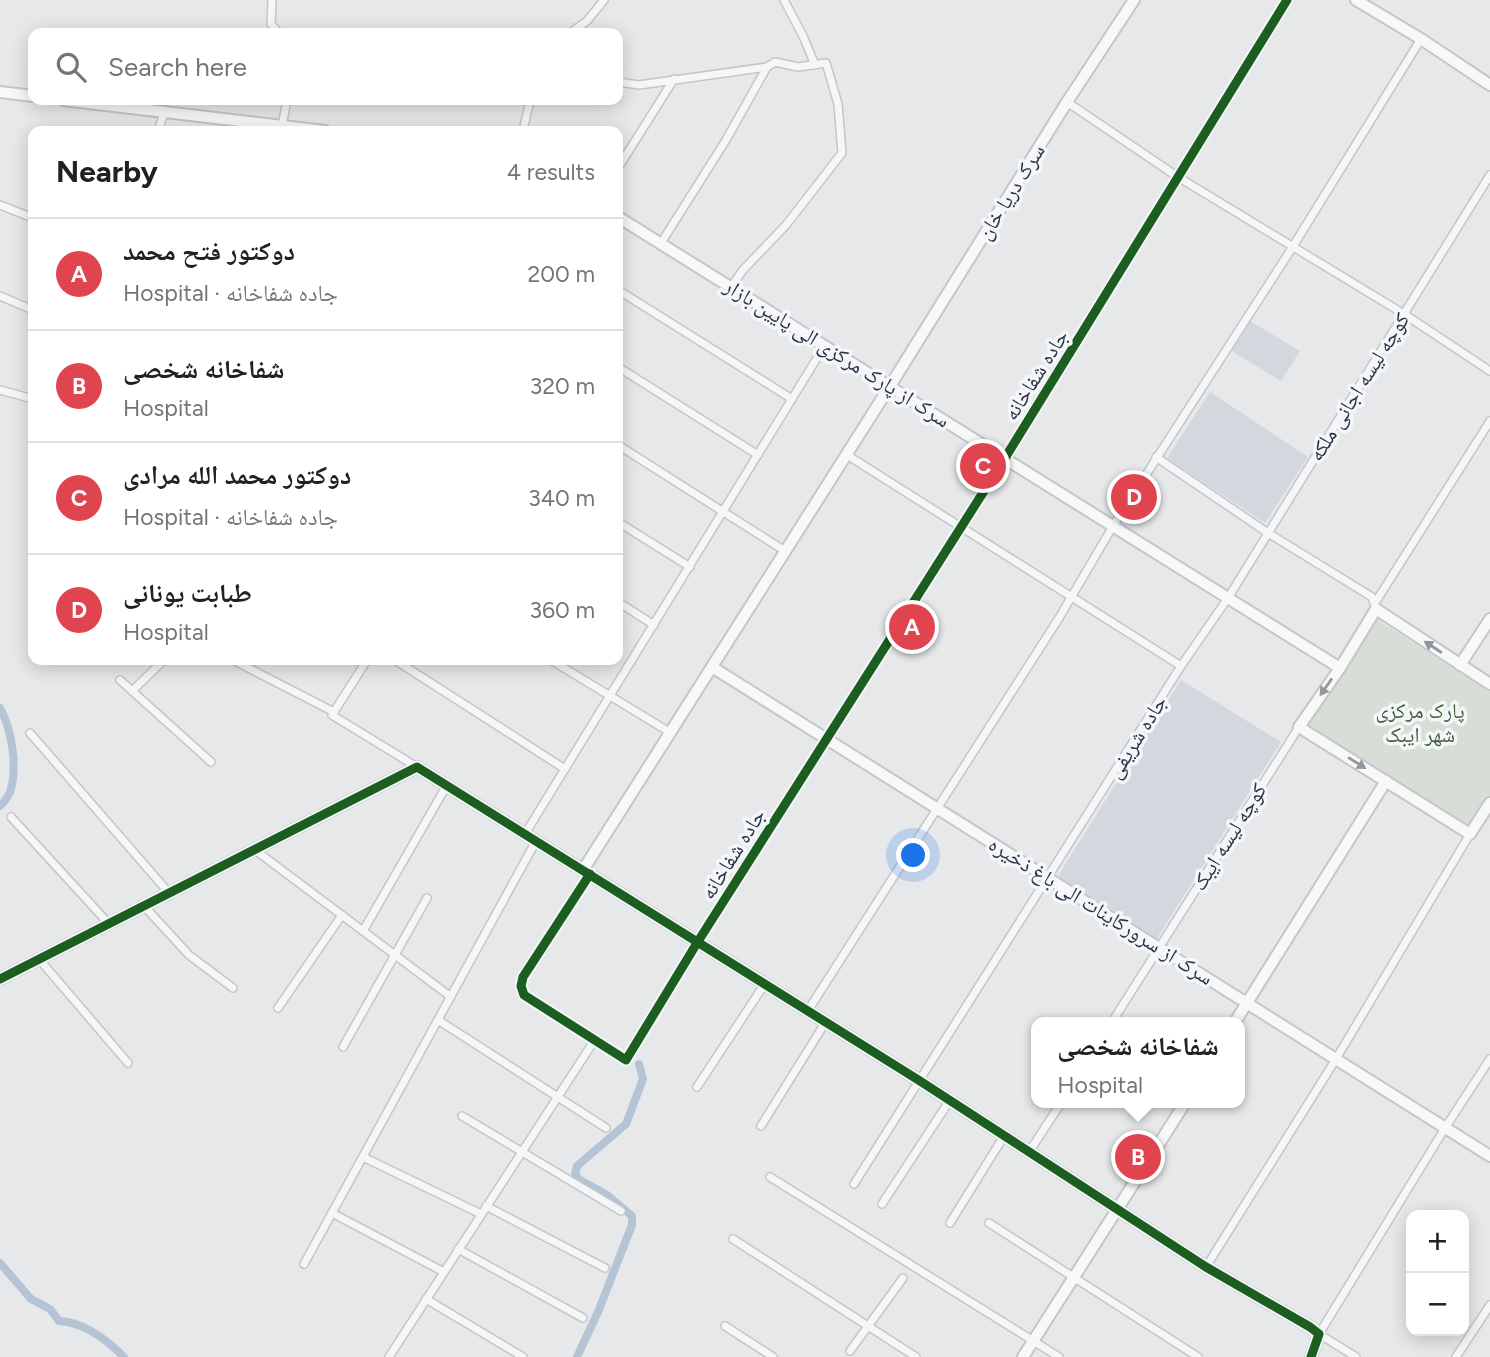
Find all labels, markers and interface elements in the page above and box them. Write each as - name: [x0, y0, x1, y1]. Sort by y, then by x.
- search box: [28, 28, 623, 105]
- icon: search: [52, 48, 90, 86]
- text: Search here: [108, 51, 247, 83]
- street label: سرک دریا خان: [971, 139, 1050, 244]
- text: Nearby: [56, 153, 158, 190]
- text: 4 results: [507, 158, 595, 186]
- text: دوکتور فتح محمد: [123, 235, 295, 267]
- text: A: [71, 260, 87, 288]
- text: 200 m: [527, 260, 595, 288]
- street label: سرک از پارک مرکزی الی پایین بازار: [718, 272, 955, 433]
- text: Hospital · جاده شفاخانه: [123, 279, 338, 307]
- street label: کوچه لیسه اجانی ملکه: [1303, 308, 1415, 466]
- street label: جاده شفاخانه: [998, 325, 1073, 425]
- text: شفاخانه شخصی: [123, 353, 284, 385]
- text: B: [72, 372, 86, 400]
- text: 320 m: [530, 372, 595, 400]
- text: Hospital: [123, 394, 209, 422]
- pin: C: [960, 440, 1006, 492]
- text: دوکتور محمد الله مرادی: [123, 459, 351, 491]
- pin: D: [1111, 471, 1157, 523]
- text: C: [71, 484, 87, 512]
- text: 340 m: [528, 484, 595, 512]
- text: Hospital · جاده شفاخانه: [123, 503, 338, 531]
- text: طبابت یونانی: [123, 577, 252, 609]
- text: D: [71, 596, 87, 624]
- text: 360 m: [529, 596, 595, 624]
- pin: A: [889, 601, 935, 653]
- text: Hospital: [123, 618, 209, 646]
- one-way arrow: [1423, 640, 1443, 653]
- one-way arrow: [1319, 678, 1333, 696]
- street label: جاده شریفی: [1101, 691, 1173, 783]
- park label: پارک مرکزی شهر ایبک: [1375, 698, 1465, 747]
- one-way arrow: [1347, 756, 1366, 769]
- street label: کوچه لیسه ایبک: [1186, 778, 1272, 895]
- street label: جاده شفاخانه: [695, 804, 770, 904]
- street label: سرک از سرورکاینات الی باغ ذخیره: [984, 831, 1218, 991]
- your location: [896, 838, 930, 872]
- popup: [1031, 1017, 1245, 1108]
- text: شفاخانه شخصی: [1057, 1030, 1219, 1062]
- text: Hospital: [1057, 1071, 1143, 1099]
- pin: B: [1115, 1131, 1161, 1183]
- map controls: [1406, 1210, 1469, 1336]
- button: +: [1406, 1210, 1469, 1273]
- button: −: [1406, 1273, 1469, 1336]

